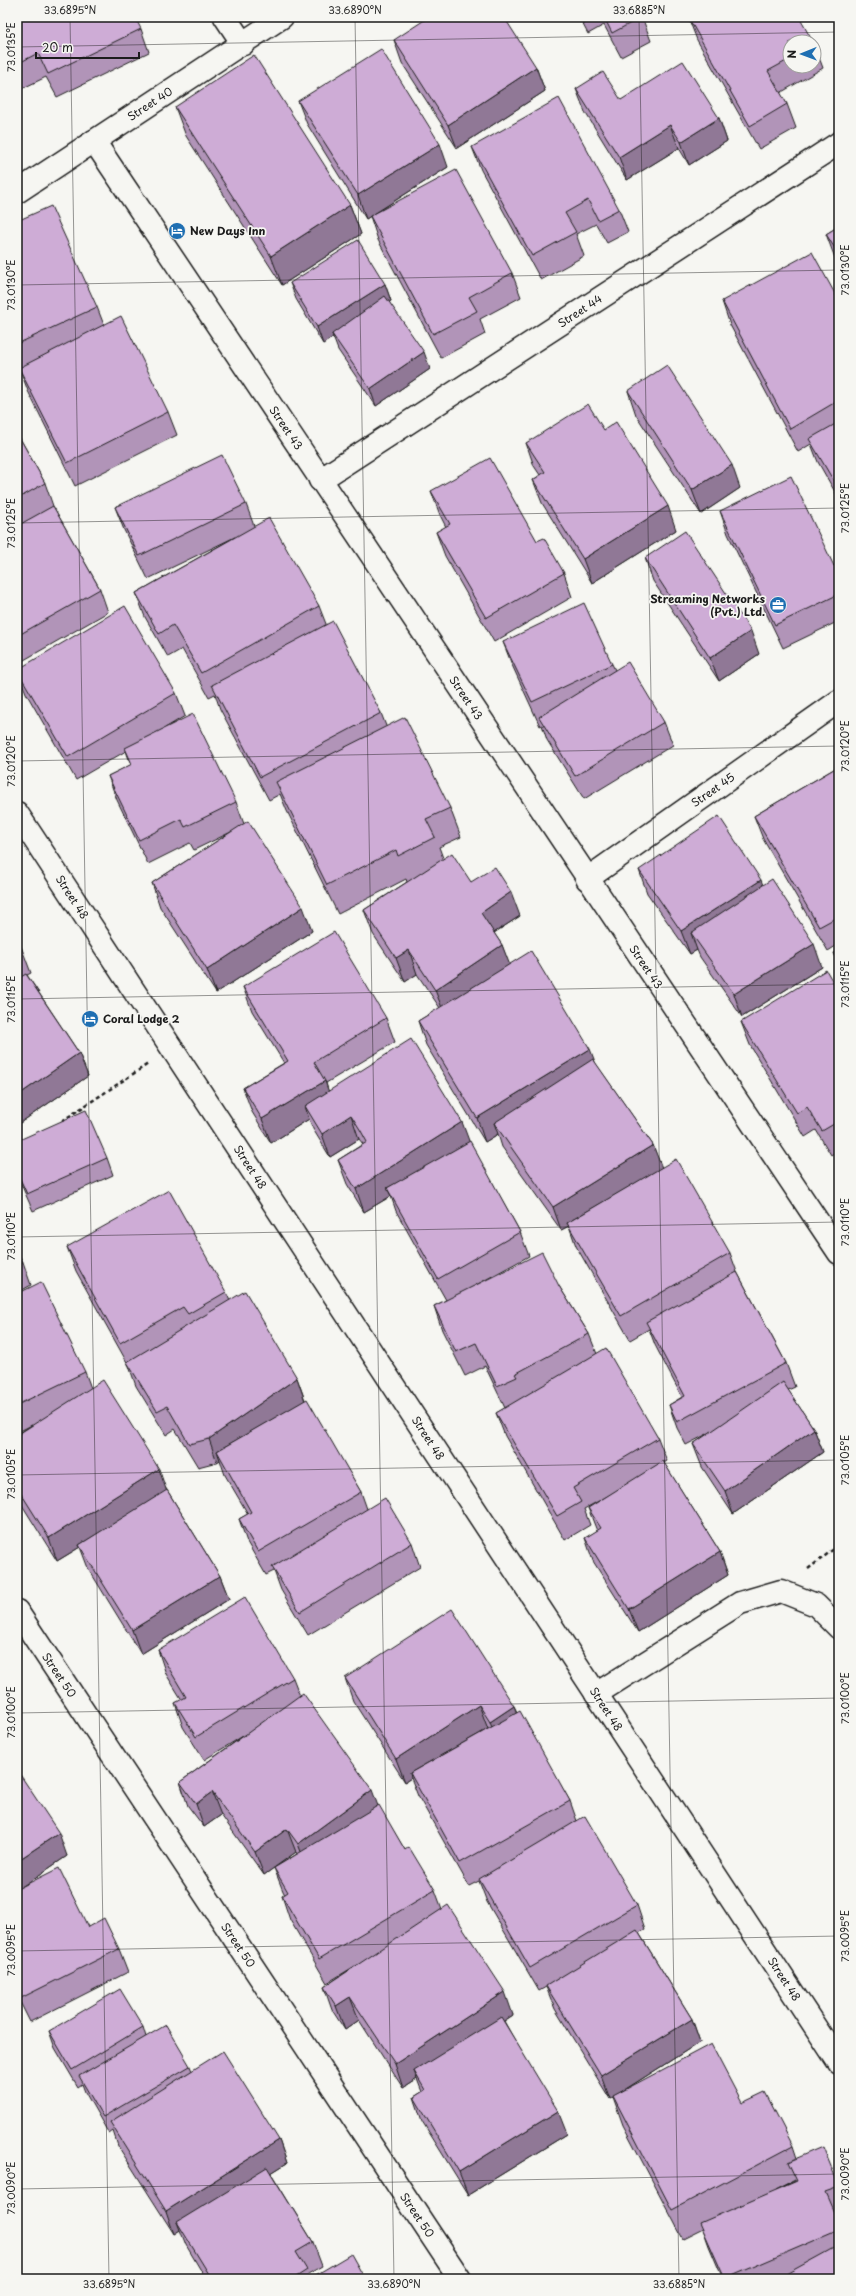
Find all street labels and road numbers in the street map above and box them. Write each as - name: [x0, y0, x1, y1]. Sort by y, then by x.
- street label: Street 40: [124, 83, 176, 125]
- street label: Street 44: [554, 290, 605, 331]
- street label: Street 43: [265, 402, 307, 453]
- street label: Street 43: [445, 672, 487, 723]
- street label: Street 45: [687, 768, 738, 811]
- street label: Street 48: [52, 871, 93, 922]
- street label: Street 43: [625, 941, 667, 992]
- street label: Street 48: [230, 1141, 271, 1192]
- street label: Street 48: [408, 1412, 449, 1463]
- street label: Street 50: [38, 1649, 81, 1701]
- street label: Street 48: [586, 1683, 627, 1734]
- street label: Street 50: [217, 1919, 260, 1971]
- street label: Street 48: [764, 1953, 805, 2004]
- street label: Street 50: [396, 2189, 439, 2241]

